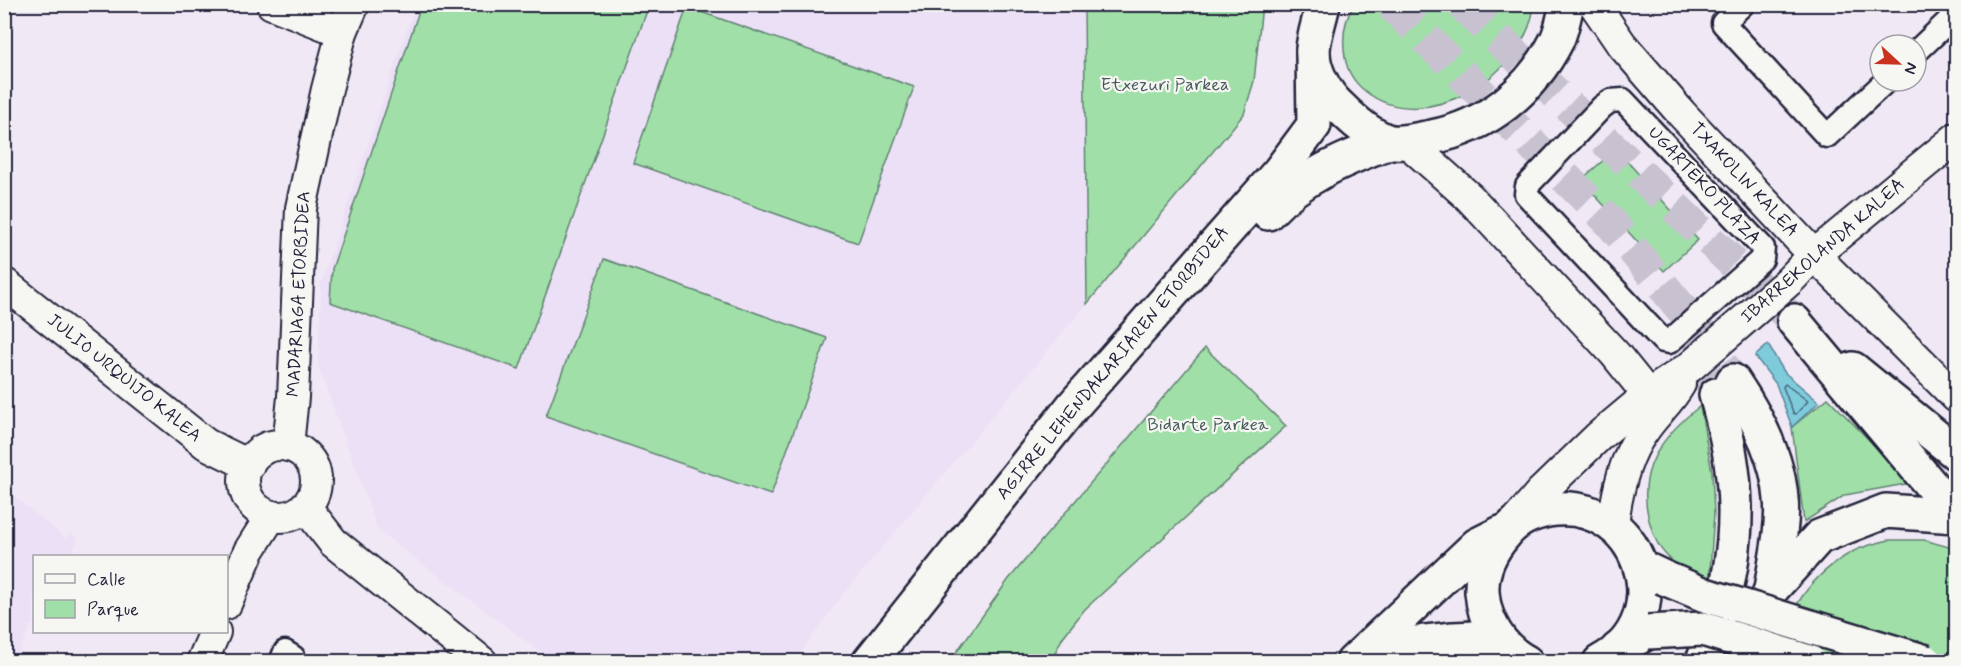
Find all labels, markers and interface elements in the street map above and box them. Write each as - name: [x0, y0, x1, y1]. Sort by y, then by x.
- north arrow: [1868, 33, 1928, 93]
- text: N: [1899, 59, 1922, 77]
- park label: Etxezuri Parkea: [1101, 73, 1229, 97]
- street label: TXAKOLIN KALEA: [1684, 117, 1804, 243]
- street label: UGARTEKO PLAZA: [1642, 121, 1766, 251]
- street label: IBARREKOLANDA KALEA: [1736, 173, 1910, 329]
- street label: MADARIAGA ETORBIDEA: [282, 190, 316, 398]
- street label: AGIRRE LEHENDAKARIAREN ETORBIDEA: [991, 221, 1235, 505]
- street label: JULIO URQUIJO KALEA: [42, 308, 206, 448]
- park label: Bidarte Parkea: [1147, 413, 1269, 437]
- legend: [33, 555, 228, 633]
- text: Calle: [87, 568, 126, 592]
- text: Parque: [87, 598, 139, 622]

